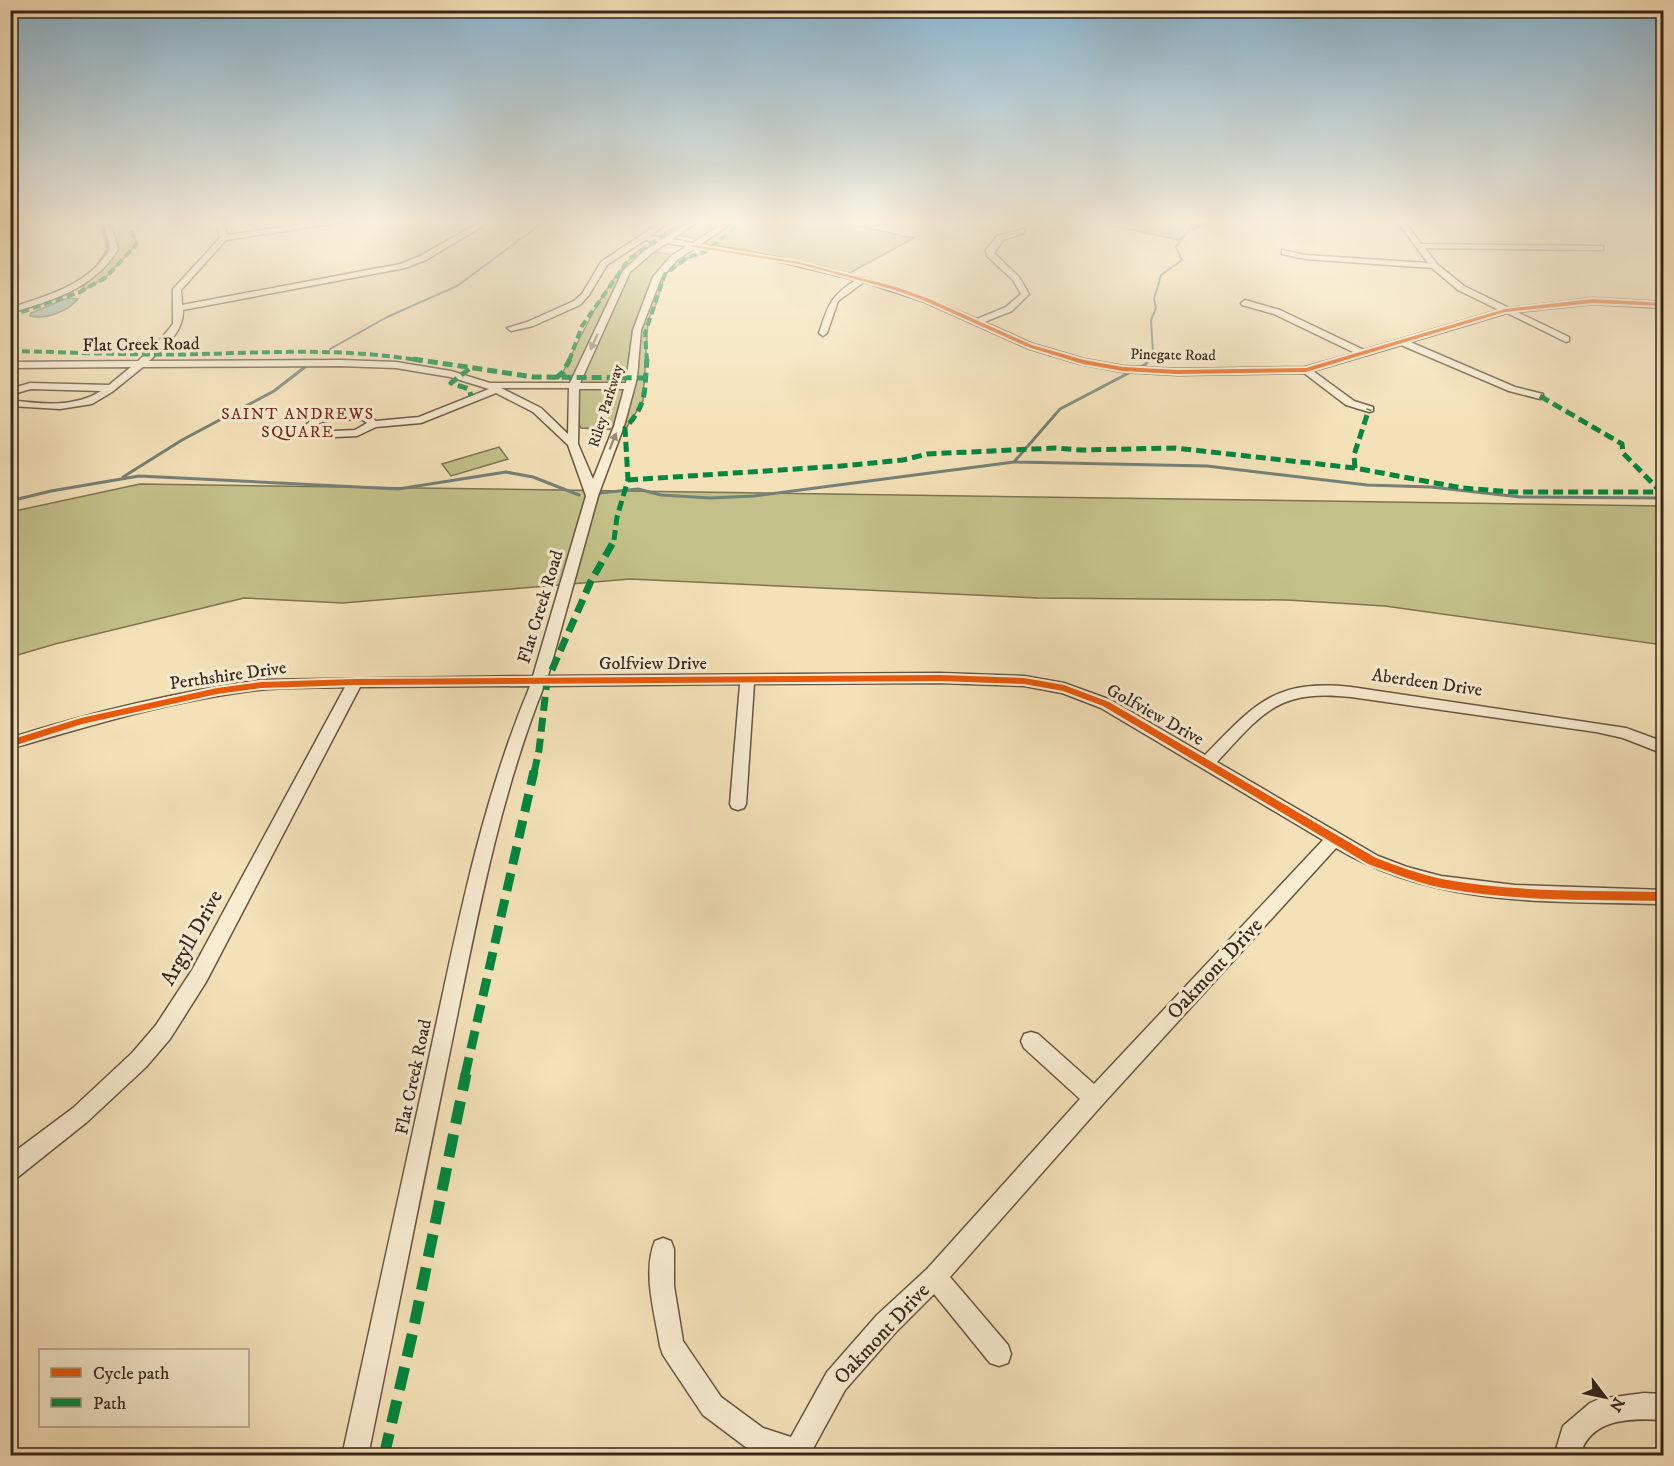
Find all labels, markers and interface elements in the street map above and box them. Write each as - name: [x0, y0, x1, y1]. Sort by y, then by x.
- street label: Flat Creek Road: [82, 333, 200, 357]
- one-way arrow: [589, 333, 599, 351]
- street label: Pinegate Road: [1130, 345, 1216, 365]
- street label: Riley Parkway: [584, 361, 628, 450]
- district label: SAINT ANDREWS SQUARE: [221, 404, 375, 442]
- one-way arrow: [608, 432, 618, 450]
- street label: Flat Creek Road: [513, 548, 569, 666]
- street label: Golfview Drive: [599, 653, 707, 675]
- street label: Perthshire Drive: [168, 657, 288, 695]
- street label: Aberdeen Drive: [1370, 664, 1484, 702]
- street label: Golfview Drive: [1102, 679, 1208, 751]
- street label: Argyll Drive: [155, 885, 229, 990]
- street label: Oakmont Drive: [1162, 913, 1269, 1025]
- street label: Flat Creek Road: [391, 1017, 437, 1137]
- street label: Oakmont Drive: [829, 1278, 936, 1390]
- legend: [39, 1349, 249, 1427]
- text: Cycle path: [93, 1363, 170, 1385]
- north arrow: [1575, 1367, 1635, 1427]
- text: Path: [93, 1393, 127, 1415]
- text: N: [1605, 1394, 1629, 1415]

